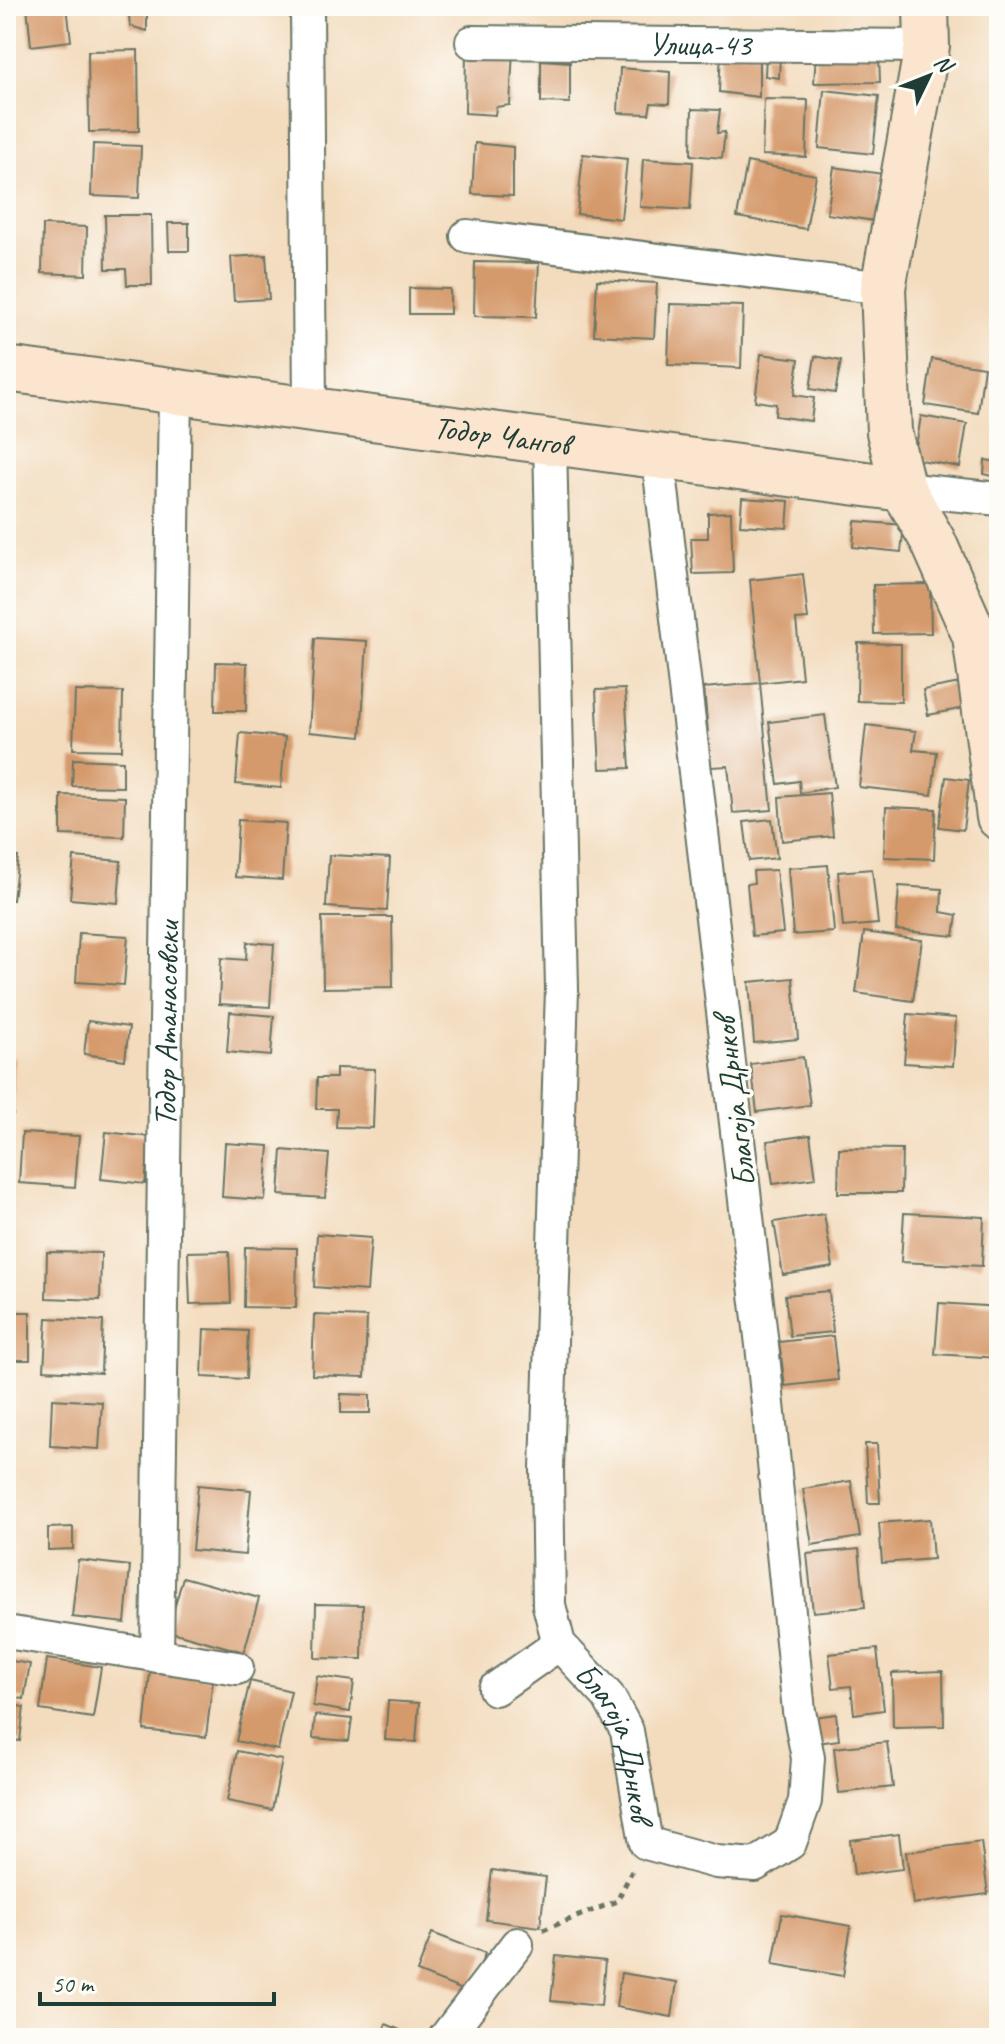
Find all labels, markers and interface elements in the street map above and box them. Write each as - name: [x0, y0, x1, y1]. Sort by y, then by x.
- street label: Улица-43: [649, 24, 754, 65]
- north arrow: [889, 36, 969, 116]
- text: N: [928, 49, 960, 80]
- street label: Тодор Чангов: [431, 406, 578, 466]
- street label: Тодор Атанасовски: [145, 919, 188, 1127]
- street label: Благоја Дрнков: [703, 1007, 765, 1189]
- street label: Благоја Дрнков: [566, 1654, 663, 1832]
- scale bar: [40, 1956, 274, 2006]
- text: 50 m: [52, 1969, 95, 1999]

